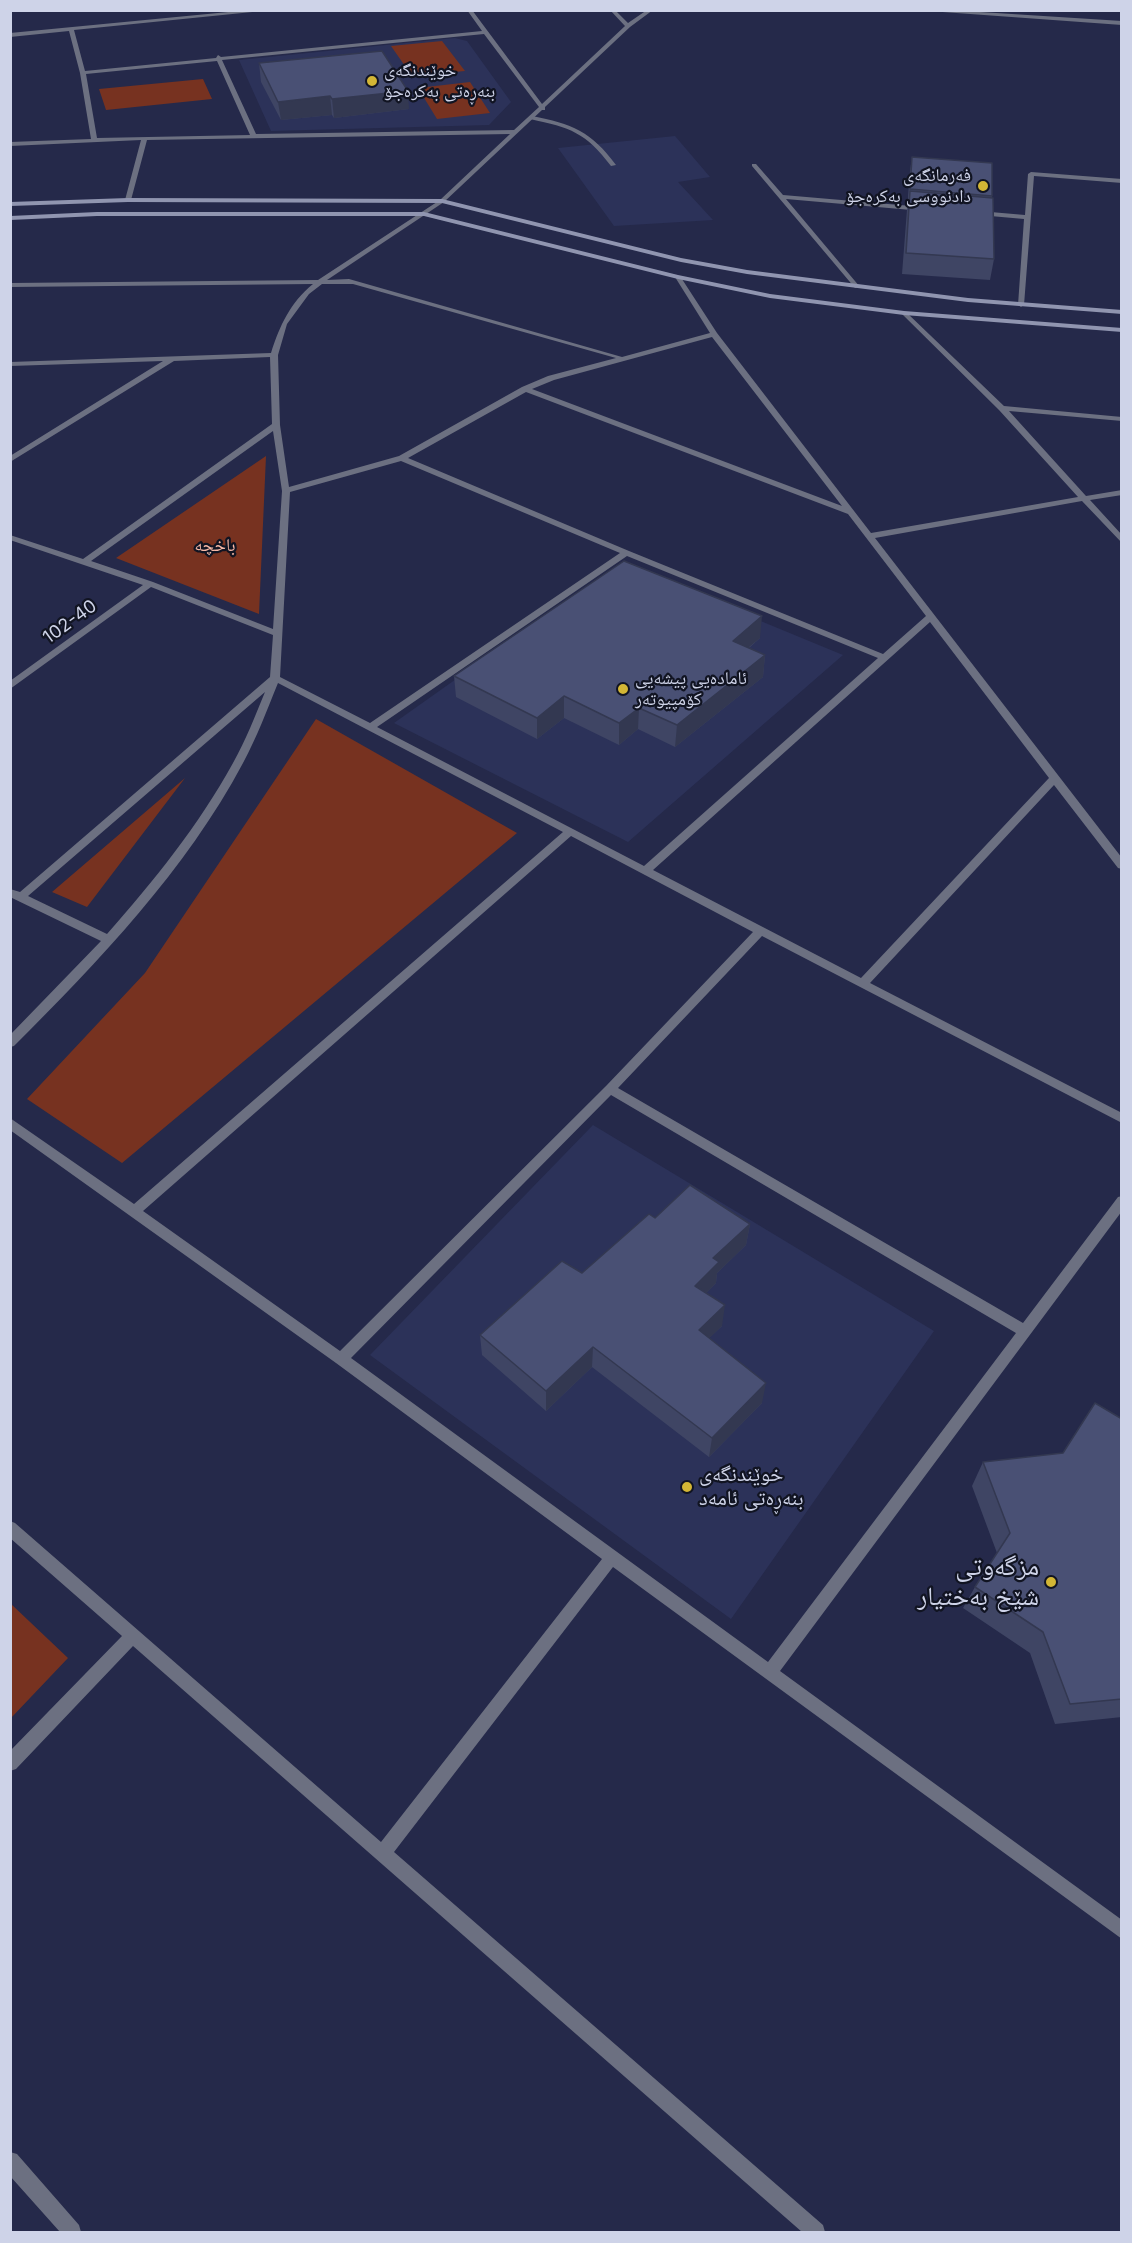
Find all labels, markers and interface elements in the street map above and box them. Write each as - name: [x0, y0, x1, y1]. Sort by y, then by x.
- place label: خوێندنگەی بنەڕەتی بەکرەجۆ: [384, 60, 495, 103]
- marker: خوێندنگەی بنەڕەتی بەکرەجۆ: [365, 74, 379, 88]
- place label: فەرمانگەی دادنووسی بەکرەجۆ: [846, 165, 971, 207]
- marker: فەرمانگەی دادنووسی بەکرەجۆ: [976, 179, 990, 193]
- park label: باخچە: [194, 535, 236, 557]
- street label: 102-40: [39, 595, 101, 649]
- place label: ئامادەیی پیشەیی کۆمپیوتەر: [635, 668, 747, 710]
- marker: ئامادەیی پیشەیی کۆمپیوتەر: [616, 682, 630, 696]
- place label: خوێندنگەی بنەڕەتی ئامەد: [699, 1462, 803, 1512]
- marker: خوێندنگەی بنەڕەتی ئامەد: [680, 1480, 694, 1494]
- place label: مزگەوتی شێخ بەختیار: [917, 1551, 1039, 1612]
- marker: مزگەوتی شێخ بەختیار: [1044, 1575, 1058, 1589]

